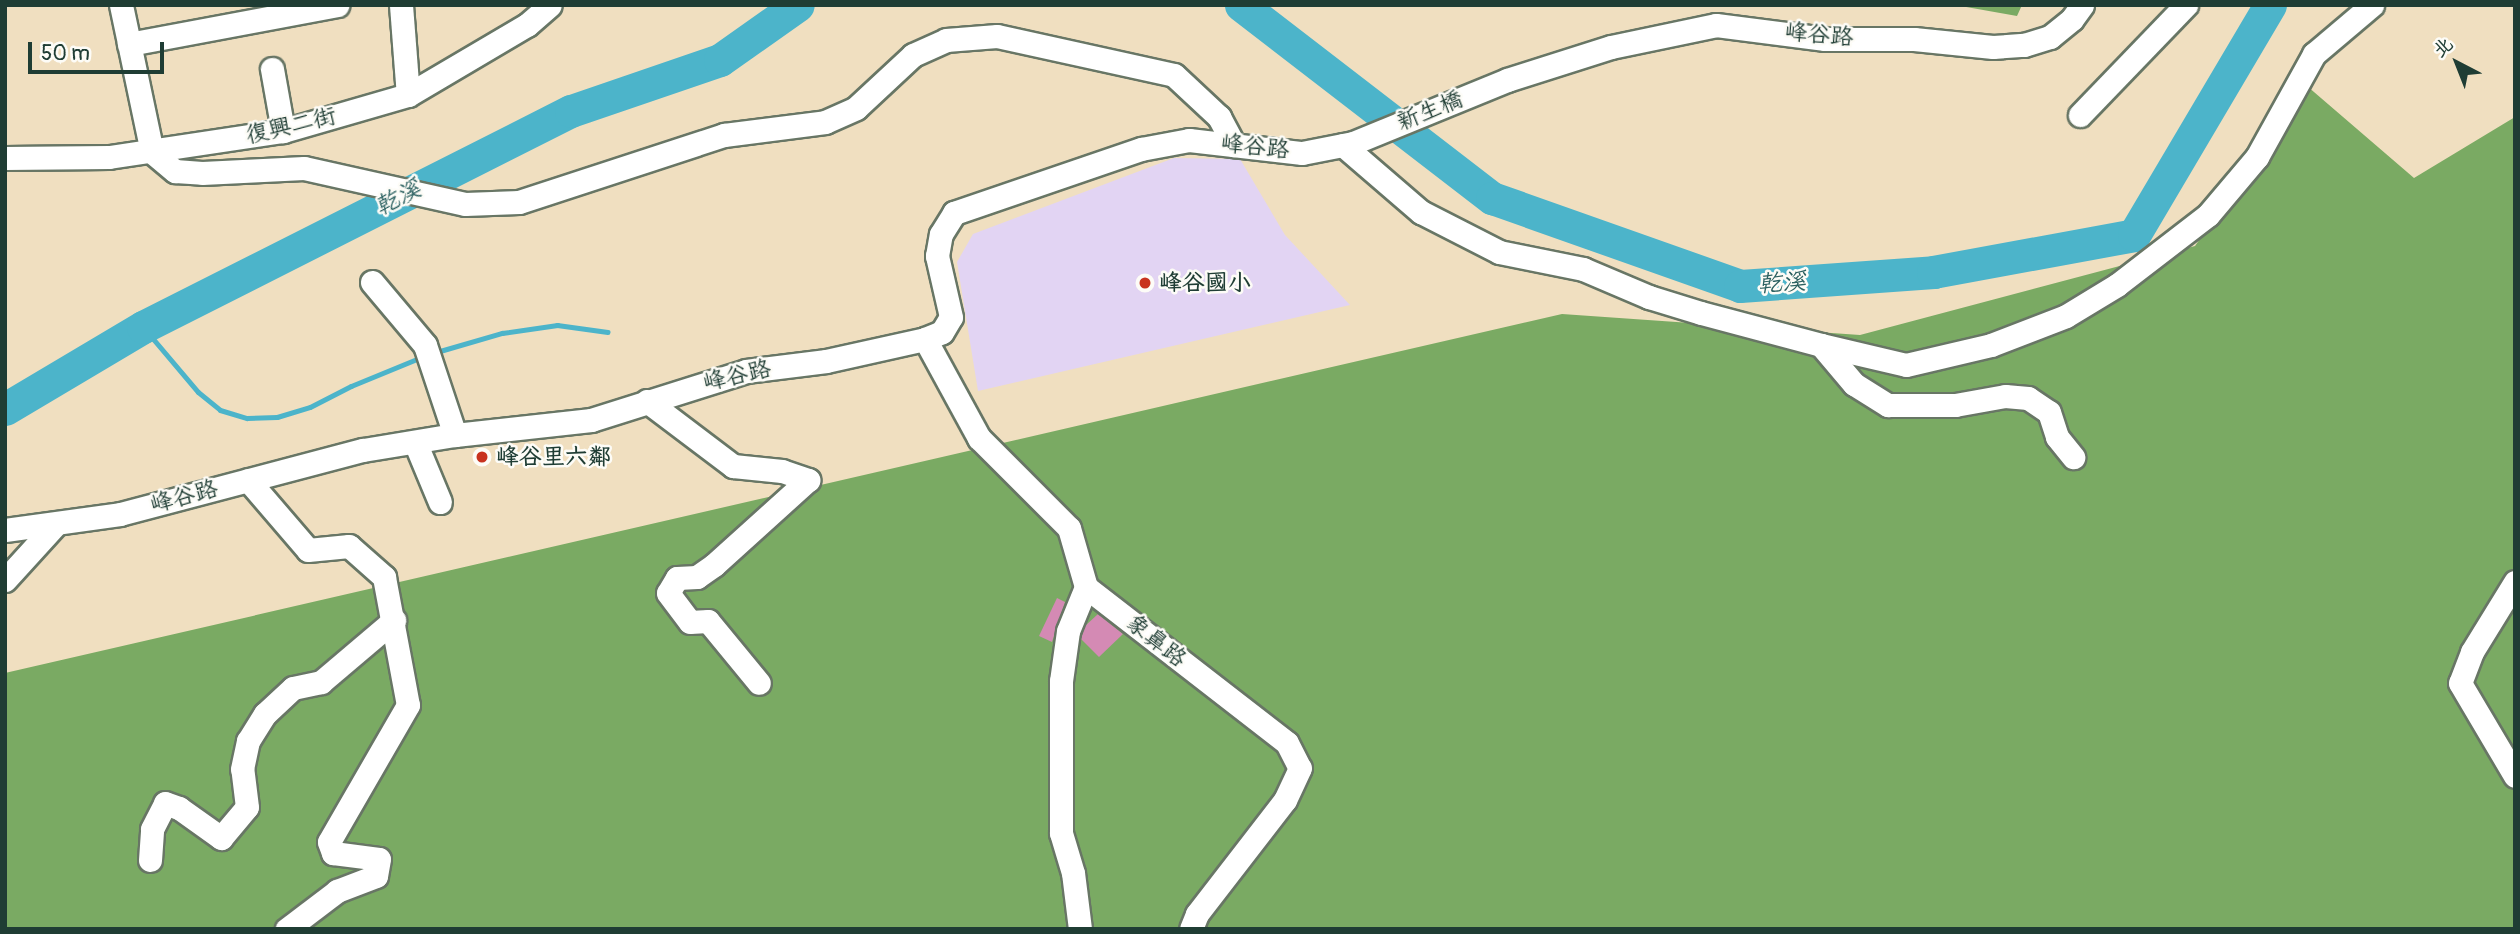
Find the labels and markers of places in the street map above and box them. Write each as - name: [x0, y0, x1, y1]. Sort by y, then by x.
- place label: 峰谷國小: [1159, 269, 1251, 297]
- marker: 峰谷國小: [1137, 275, 1153, 291]
- place label: 峰谷里六鄰: [496, 443, 611, 471]
- marker: 峰谷里六鄰: [474, 449, 490, 465]

